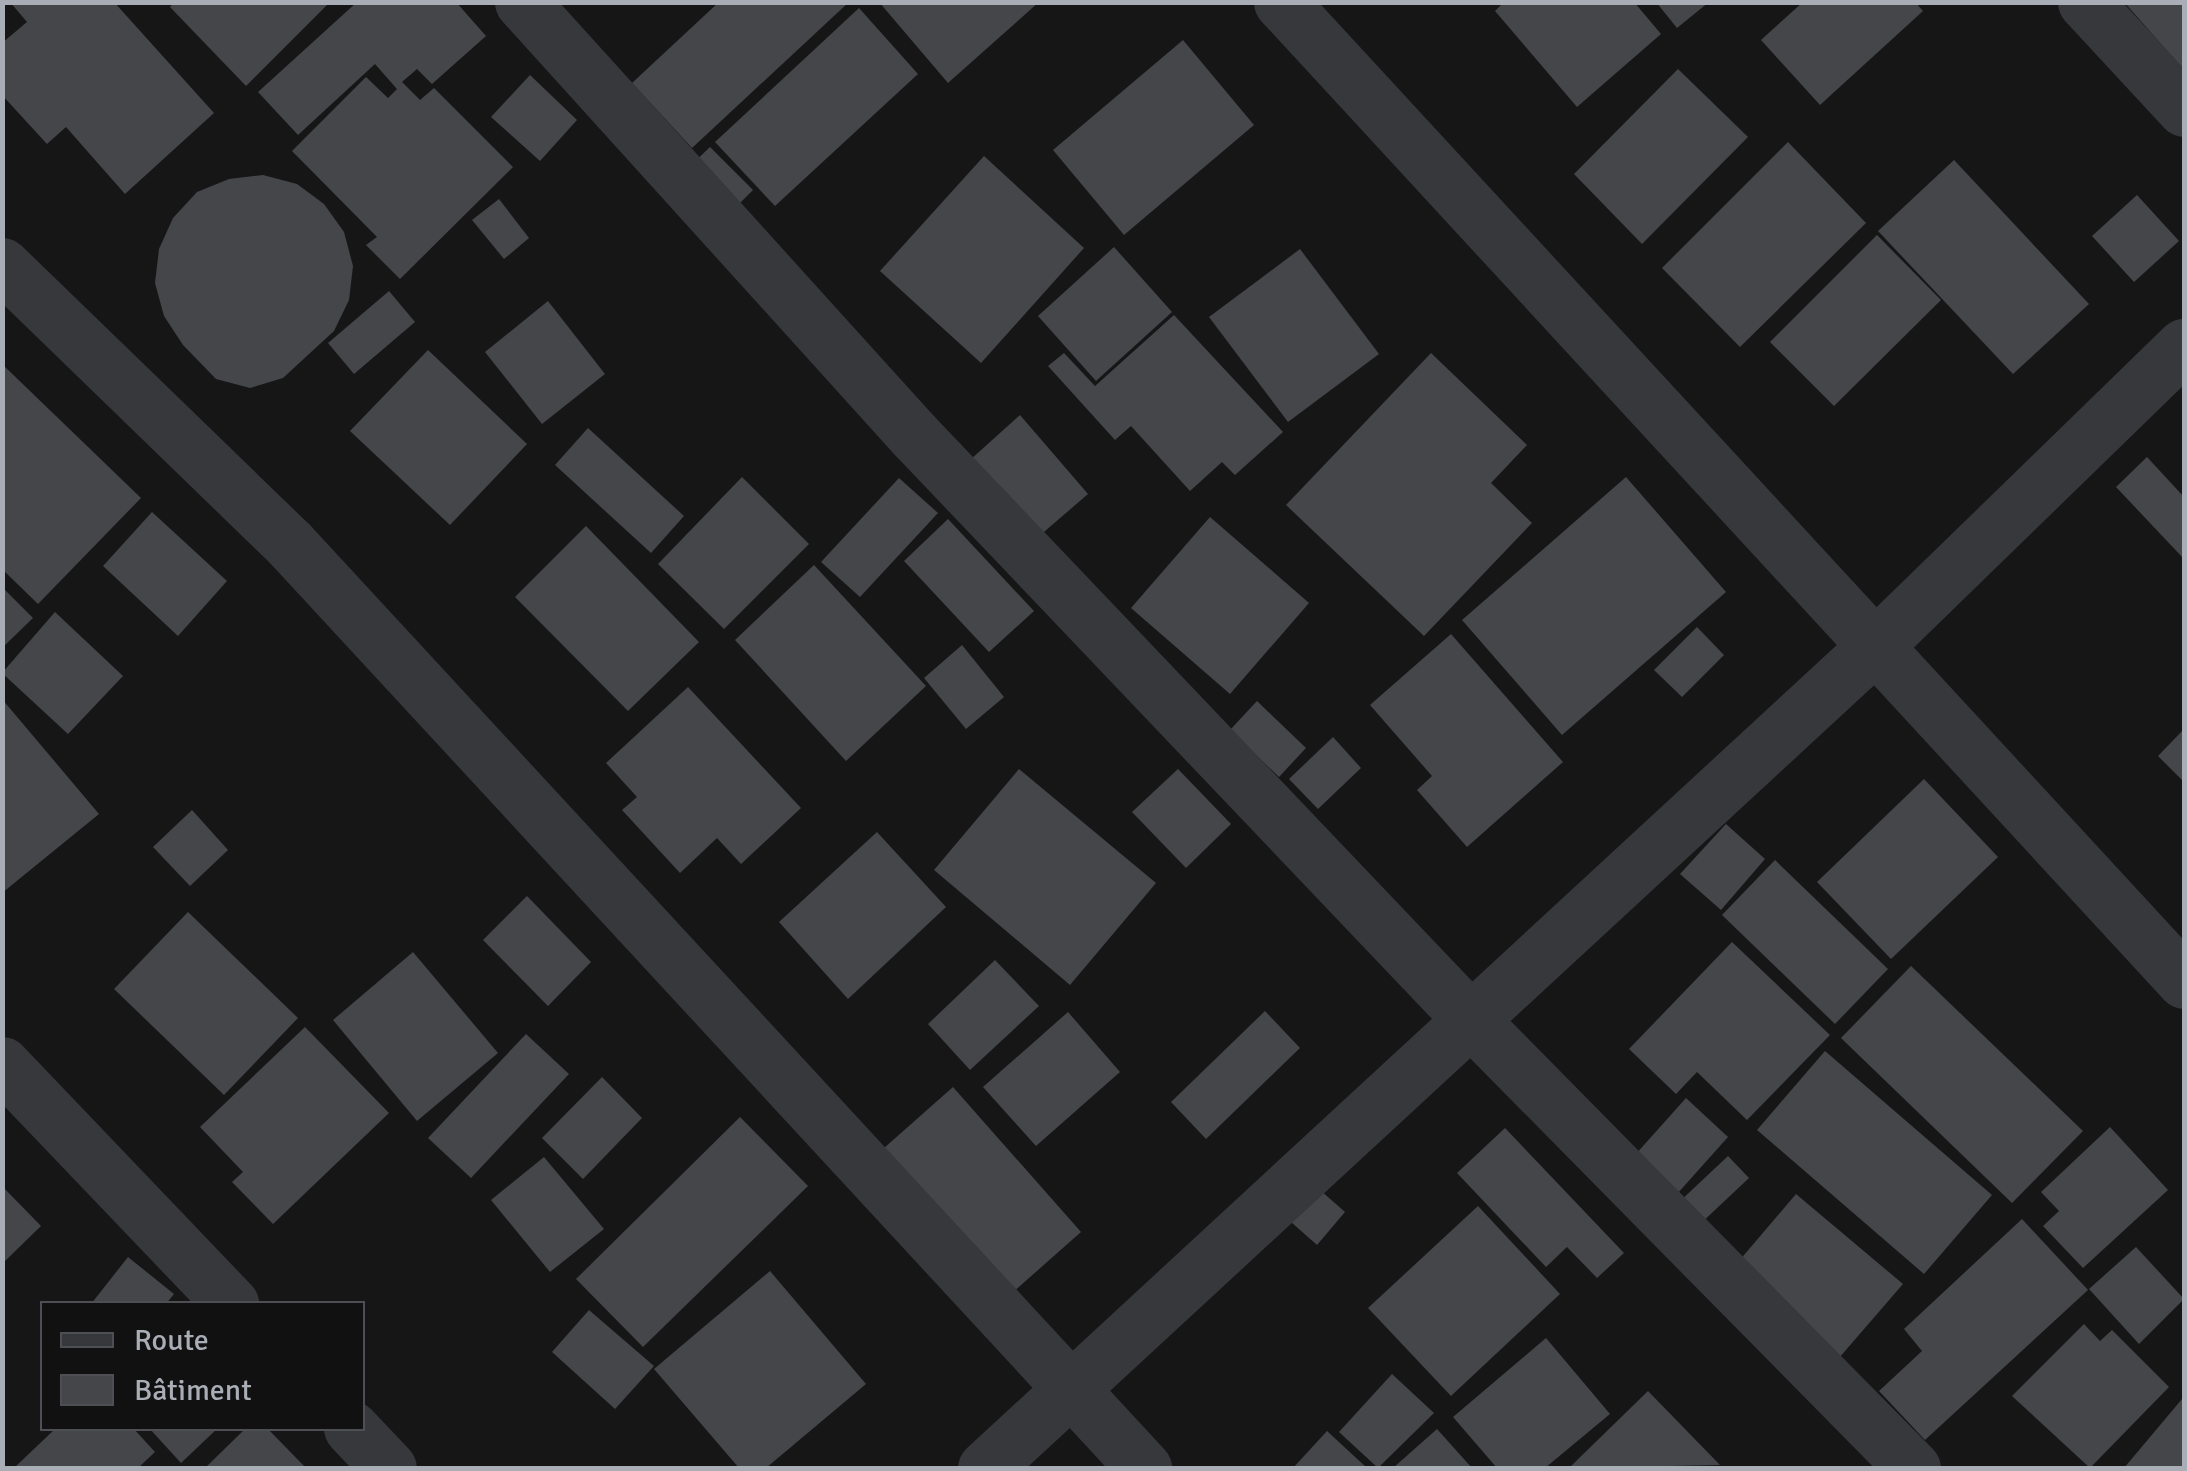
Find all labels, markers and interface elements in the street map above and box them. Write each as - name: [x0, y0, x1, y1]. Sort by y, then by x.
- legend: [40, 1301, 365, 1431]
- text: Route: [134, 1322, 209, 1359]
- text: Bâtiment: [134, 1372, 252, 1409]

